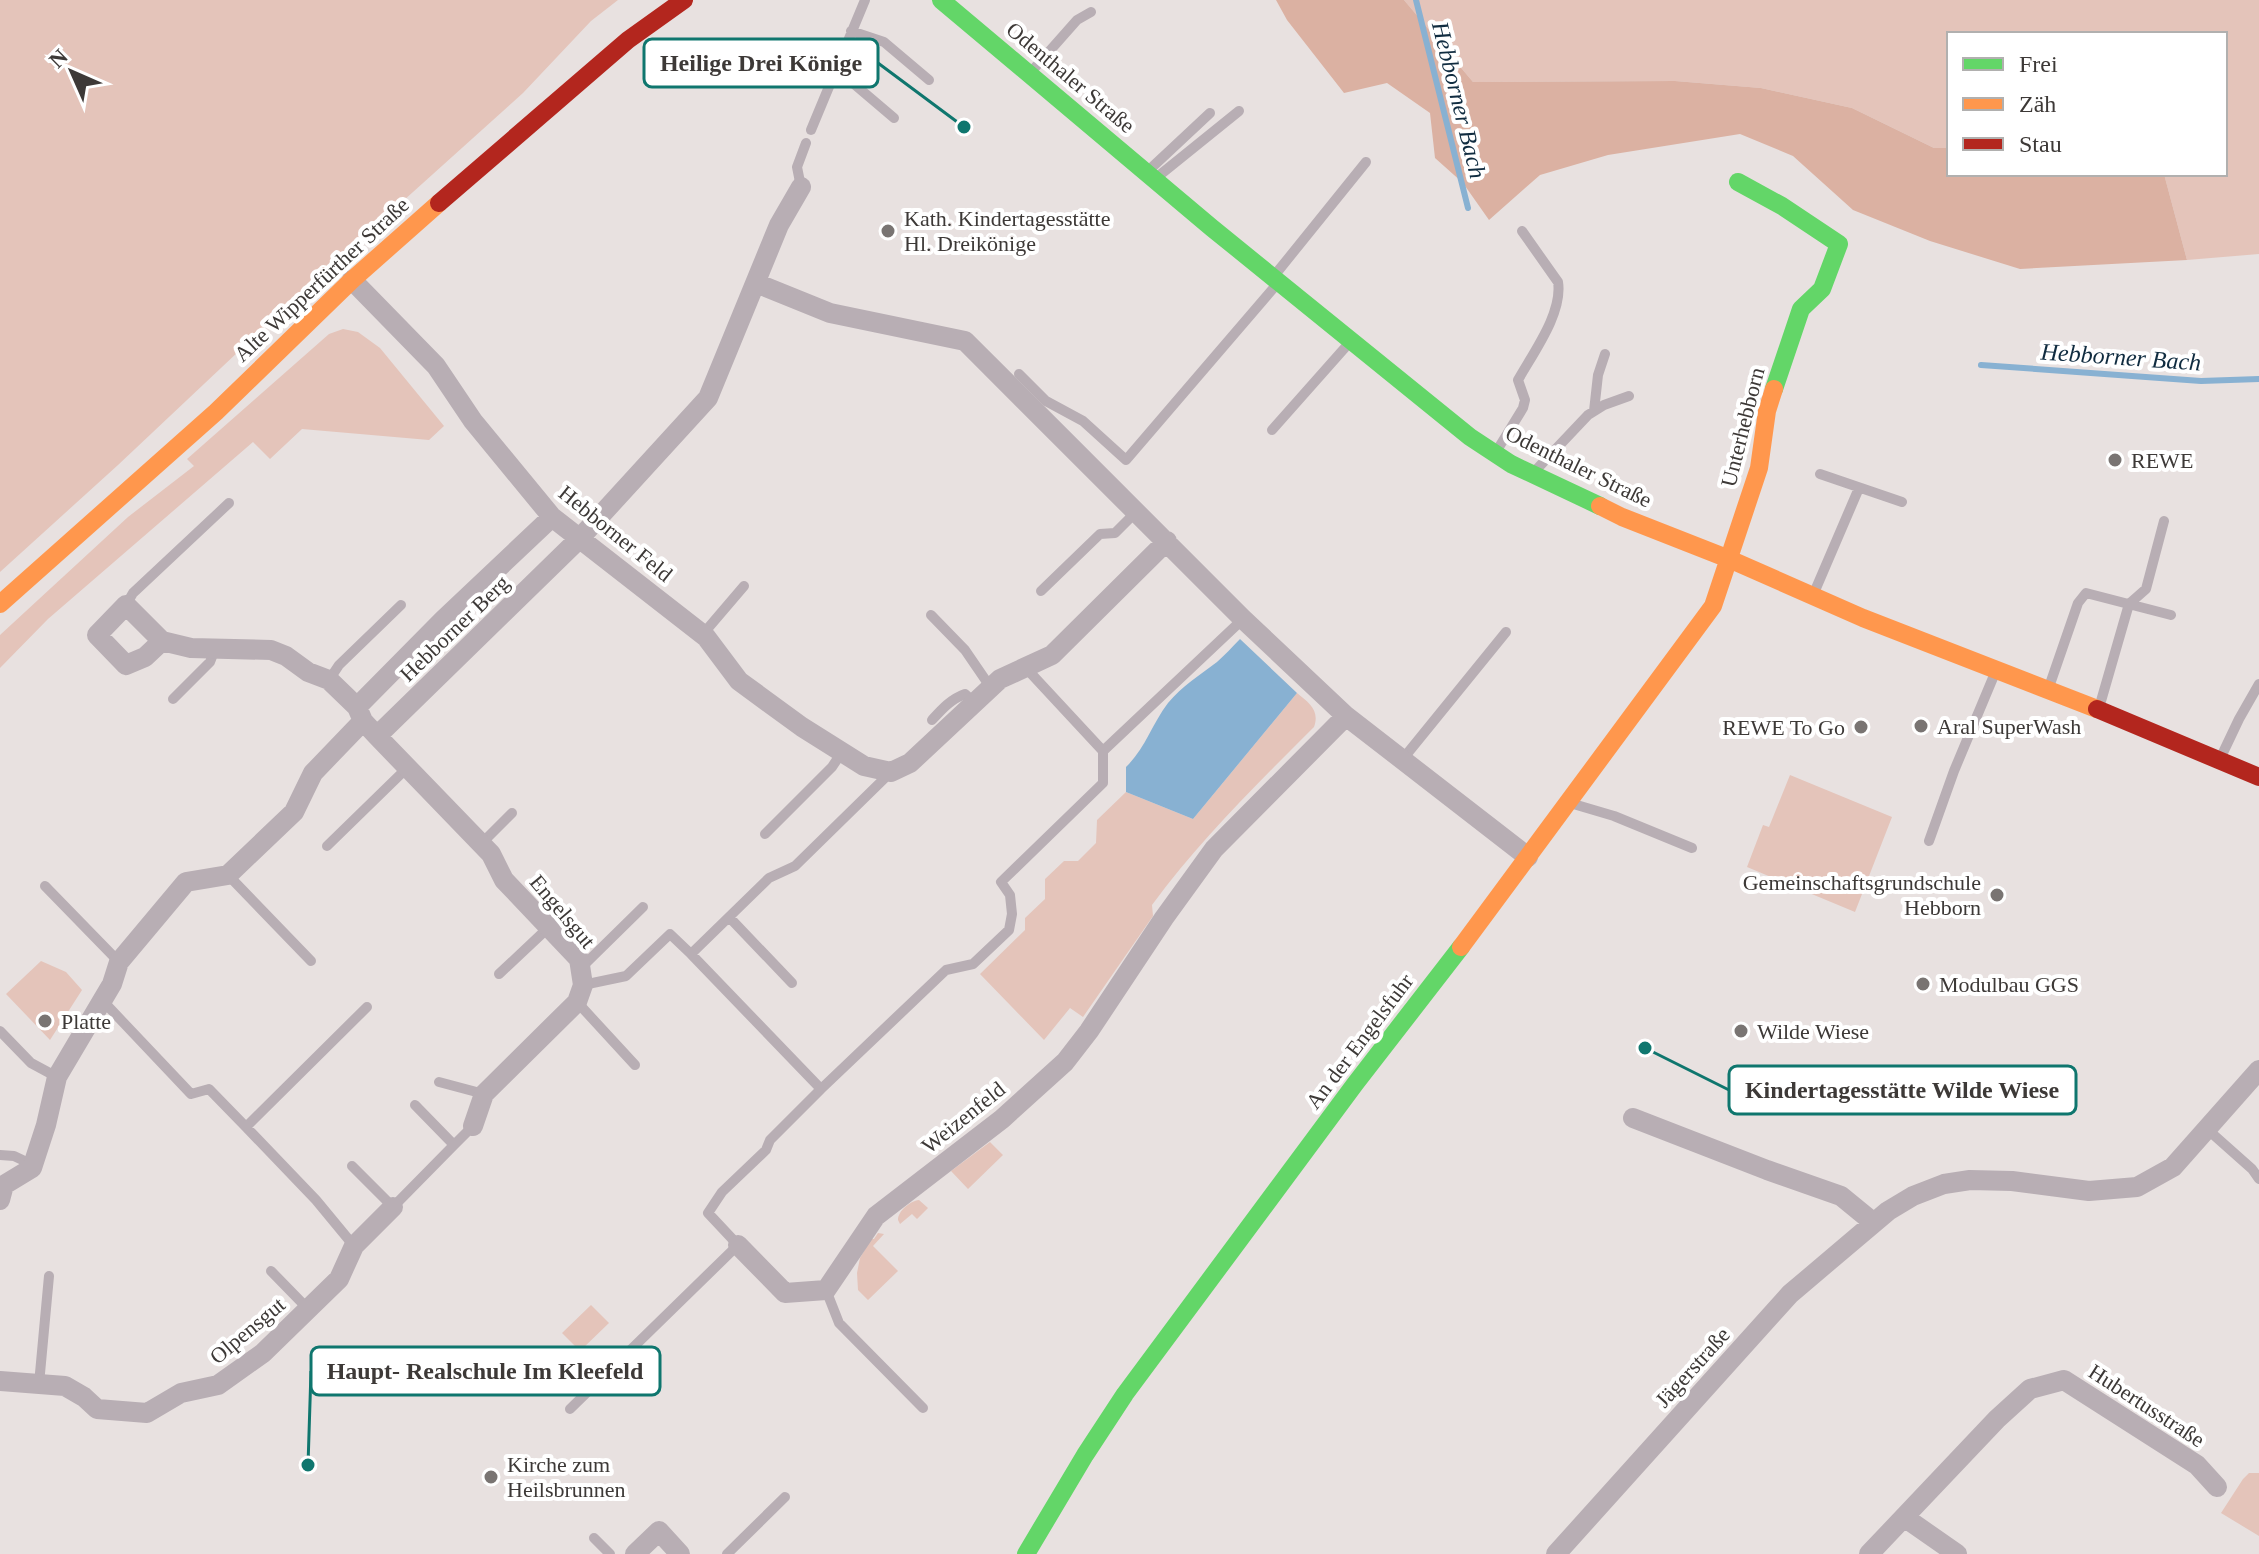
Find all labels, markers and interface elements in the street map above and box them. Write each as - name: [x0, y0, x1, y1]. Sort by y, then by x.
- street label: Odenthaler Straße: [1002, 17, 1140, 138]
- water label: Hebborner Bach: [1427, 18, 1491, 181]
- north arrow: [32, 32, 112, 112]
- legend: [1947, 32, 2227, 176]
- callout: Heilige Drei Könige: [644, 39, 878, 87]
- text: N: [44, 44, 73, 73]
- text: Heilige Drei Könige: [660, 50, 862, 76]
- text: Frei: [2019, 51, 2058, 77]
- text: Zäh: [2019, 91, 2056, 117]
- text: Stau: [2019, 131, 2062, 157]
- street label: Alte Wipperfürther Straße: [229, 192, 414, 367]
- place label: Kath. Kindertagesstätte Hl. Dreikönige: [904, 206, 1111, 256]
- marker: Kath. Kindertagesstätte Hl. Dreikönige: [879, 222, 897, 240]
- water label: Hebborner Bach: [2039, 338, 2202, 376]
- street label: Unterhebborn: [1716, 365, 1769, 489]
- street label: Odenthaler Straße: [1502, 420, 1656, 513]
- place label: REWE: [2131, 448, 2193, 473]
- marker: REWE: [2106, 451, 2124, 469]
- street label: Hebborner Feld: [554, 480, 677, 587]
- street label: Hebborner Berg: [395, 570, 514, 687]
- place label: Aral SuperWash: [1937, 714, 2081, 739]
- place label: REWE To Go: [1722, 715, 1845, 740]
- marker: Aral SuperWash: [1912, 717, 1930, 735]
- marker: REWE To Go: [1852, 718, 1870, 736]
- street label: Engelsgut: [525, 870, 600, 953]
- place label: Gemeinschaftsgrundschule Hebborn: [1743, 870, 1981, 920]
- marker: Gemeinschaftsgrundschule Hebborn: [1988, 886, 2006, 904]
- street label: An der Engelsfuhr: [1301, 968, 1419, 1114]
- place label: Modulbau GGS: [1939, 972, 2079, 997]
- marker: Modulbau GGS: [1914, 975, 1932, 993]
- place label: Platte: [61, 1009, 111, 1034]
- marker: Platte: [36, 1012, 54, 1030]
- place label: Wilde Wiese: [1757, 1019, 1869, 1044]
- marker: Wilde Wiese: [1732, 1022, 1750, 1040]
- callout: Kindertagesstätte Wilde Wiese: [1729, 1066, 2076, 1114]
- street label: Weizenfeld: [917, 1076, 1010, 1158]
- text: Kindertagesstätte Wilde Wiese: [1745, 1077, 2059, 1103]
- street label: Olpensgut: [205, 1292, 290, 1369]
- street label: Jägerstraße: [1650, 1322, 1735, 1412]
- callout: Haupt- Realschule Im Kleefeld: [311, 1347, 660, 1395]
- text: Haupt- Realschule Im Kleefeld: [327, 1358, 644, 1384]
- street label: Hubertusstraße: [2084, 1359, 2209, 1452]
- place label: Kirche zum Heilsbrunnen: [507, 1452, 626, 1502]
- marker: Kirche zum Heilsbrunnen: [482, 1468, 500, 1486]

